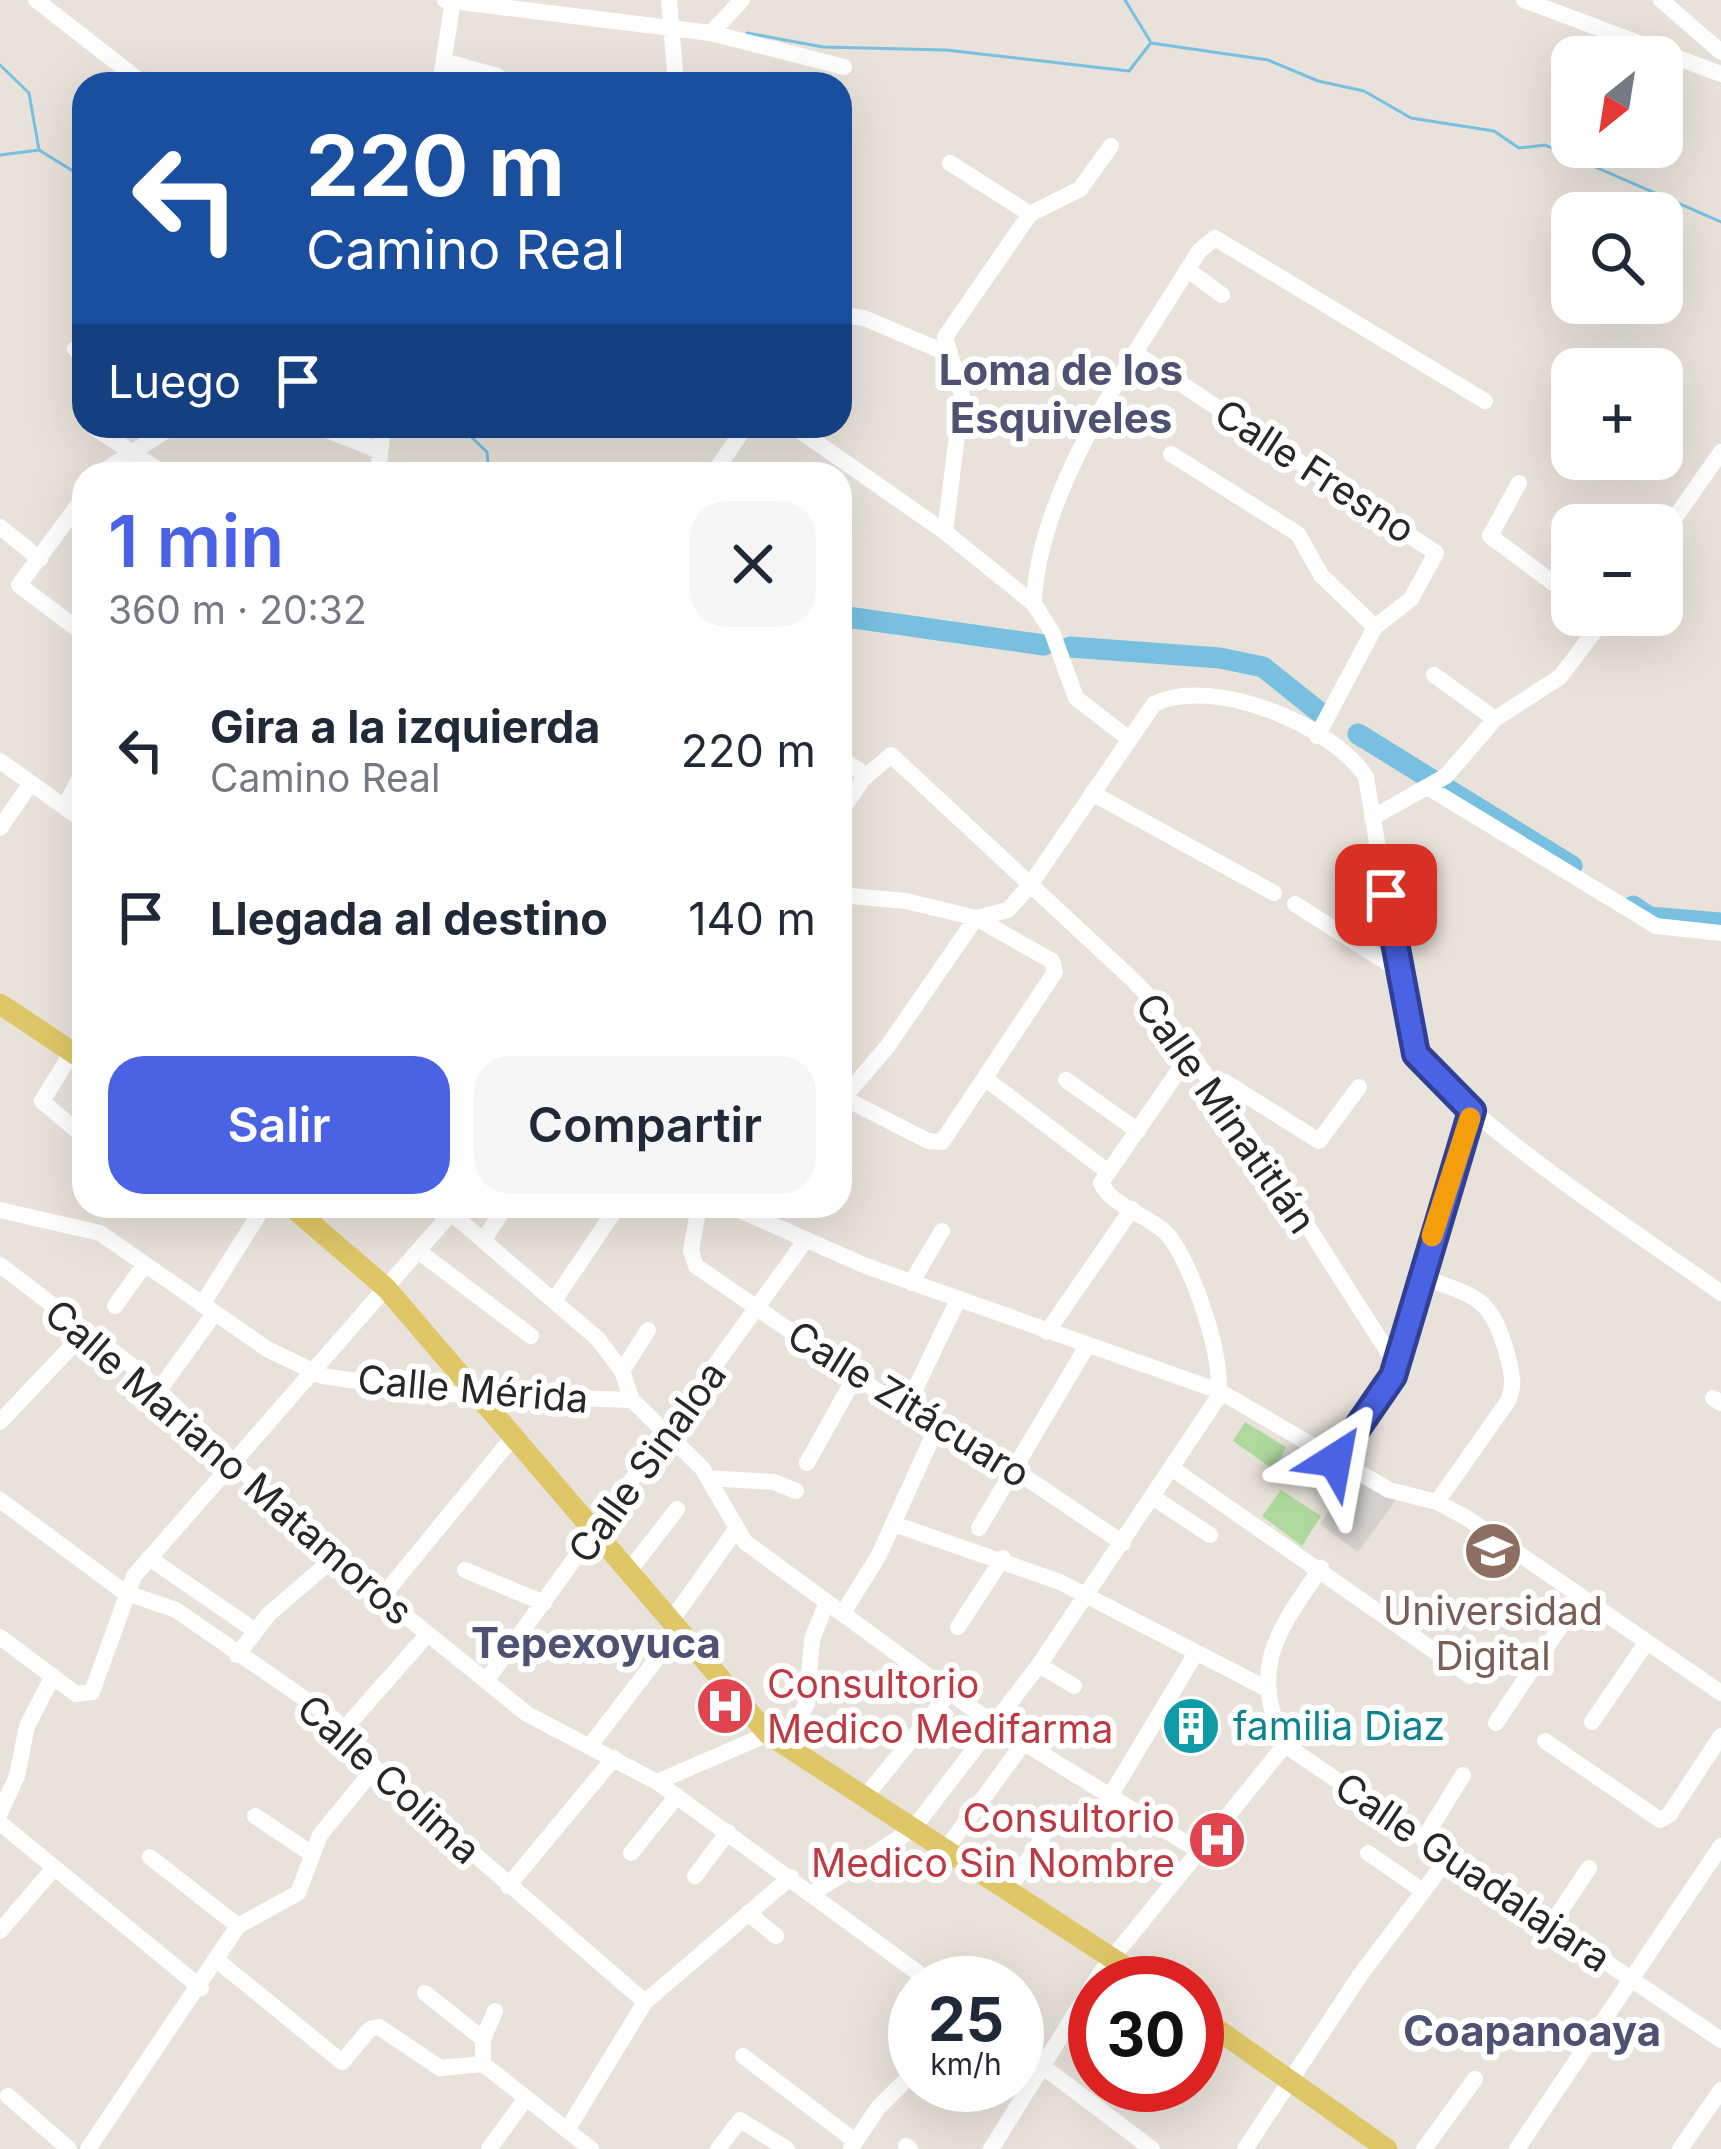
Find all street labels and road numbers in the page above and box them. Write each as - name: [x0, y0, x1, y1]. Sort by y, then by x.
- street label: Calle Fresno: [1207, 389, 1424, 553]
- street label: Calle Minatitlán: [1126, 984, 1327, 1242]
- street label: Calle Mariano Matamoros: [36, 1289, 423, 1634]
- street label: Calle Zitácuaro: [780, 1310, 1039, 1497]
- street label: Calle Sinaloa: [558, 1352, 735, 1572]
- street label: Calle Mérida: [356, 1355, 590, 1422]
- street label: Calle Colima: [288, 1684, 490, 1873]
- street label: Calle Guadalajara: [1327, 1762, 1620, 1981]

